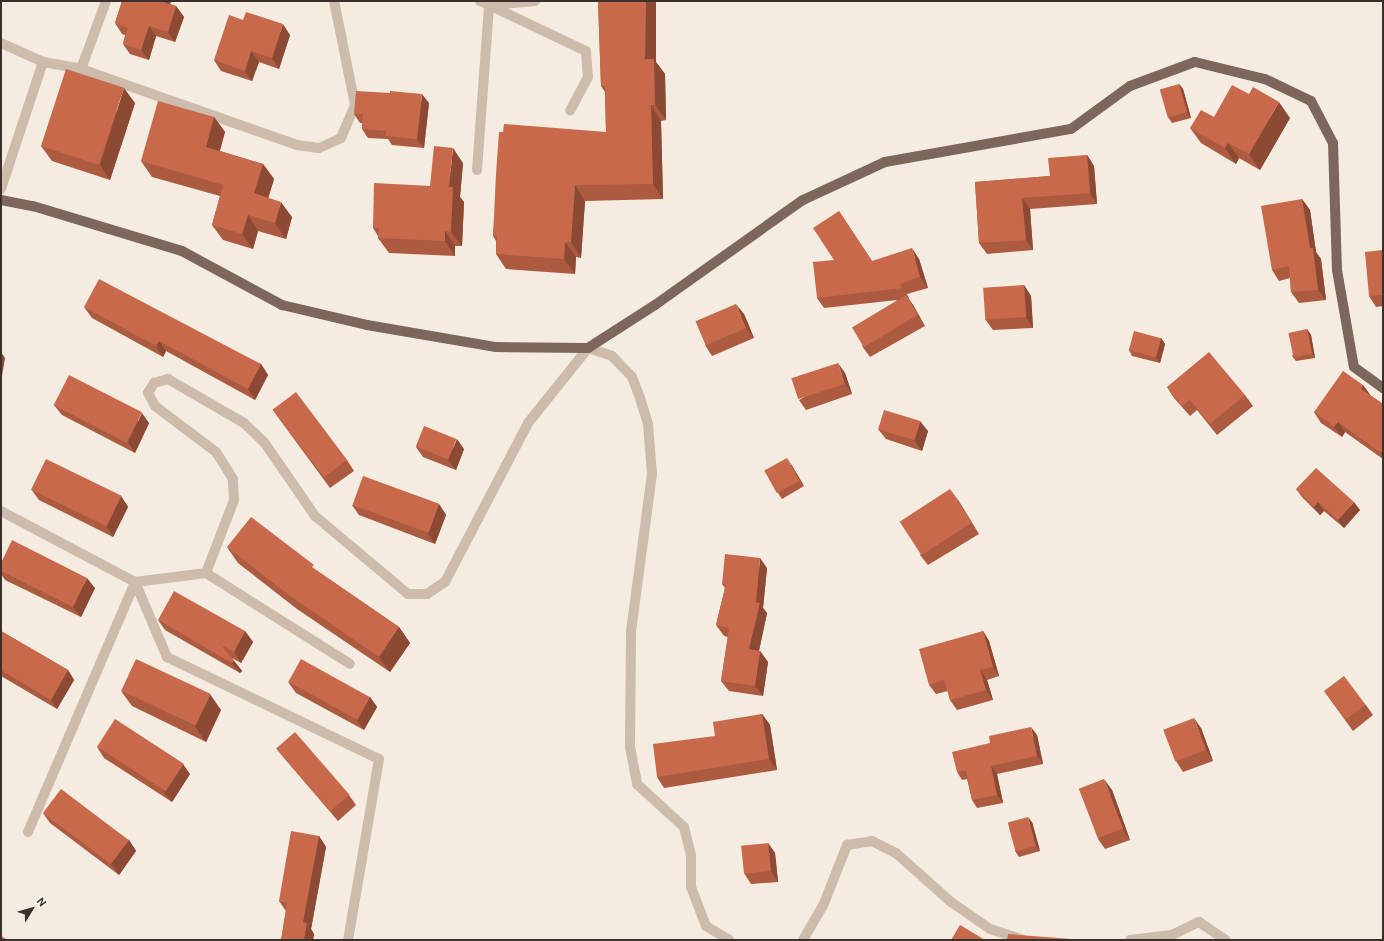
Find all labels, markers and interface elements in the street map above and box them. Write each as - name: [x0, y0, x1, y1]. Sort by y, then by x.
- north arrow: [12, 889, 52, 929]
- text: N: [34, 895, 49, 909]

